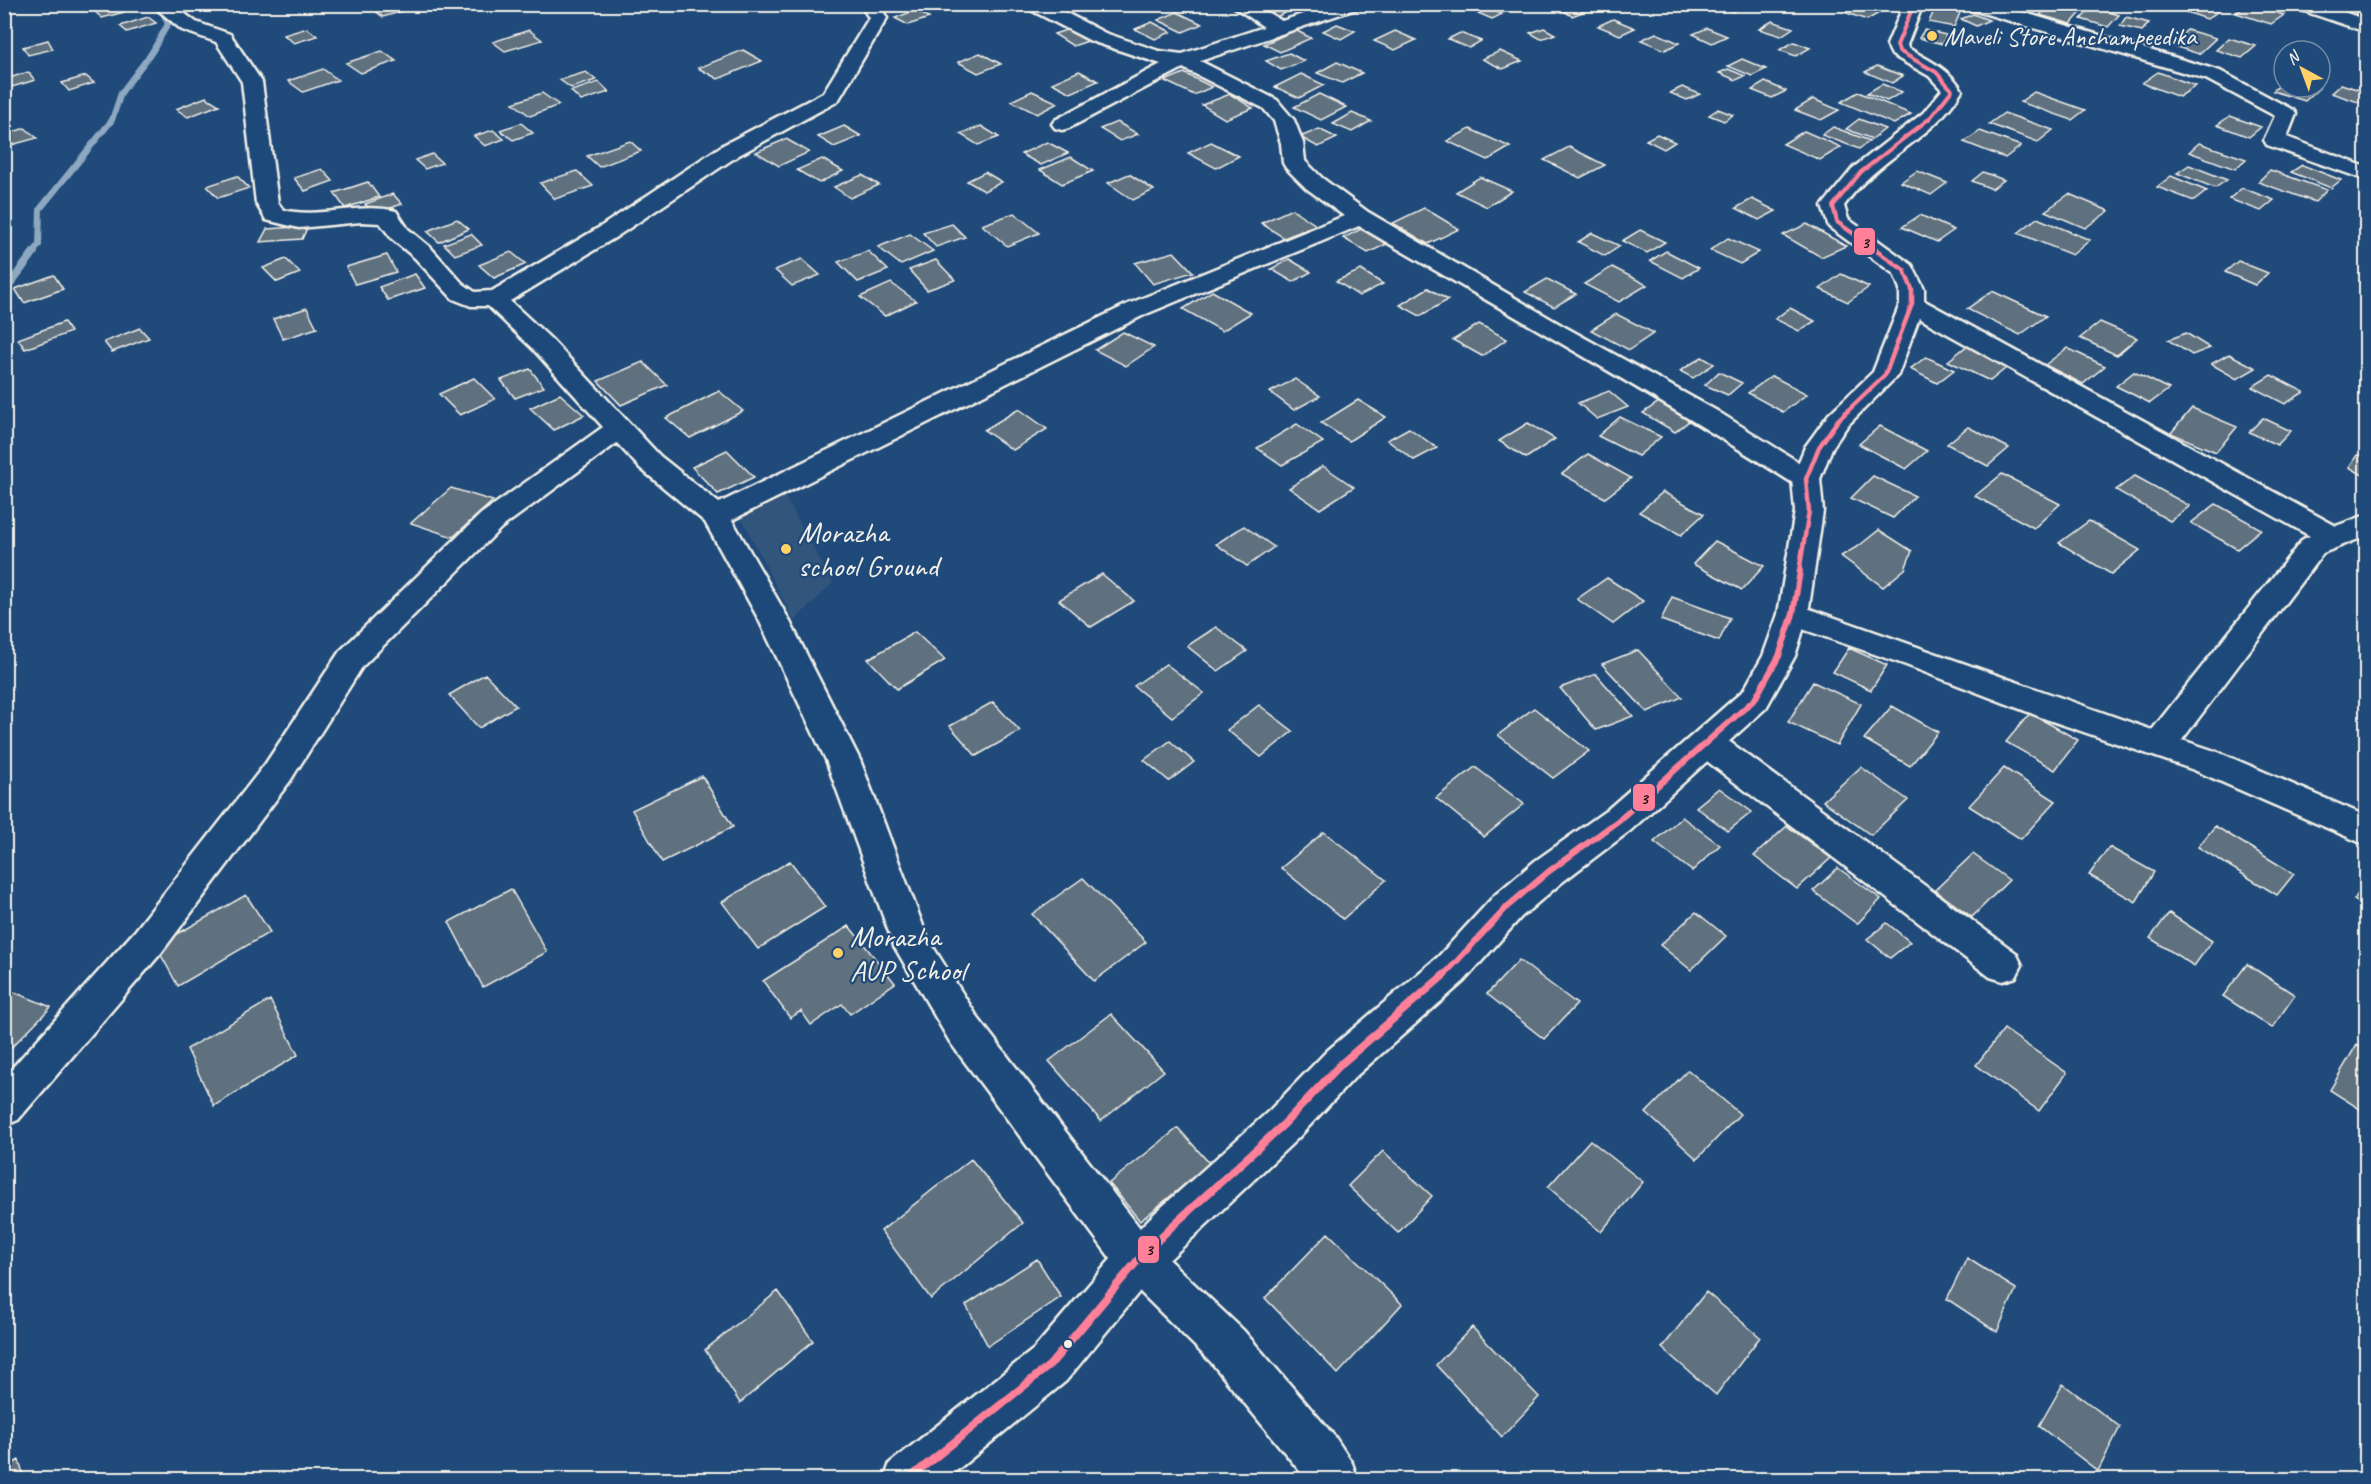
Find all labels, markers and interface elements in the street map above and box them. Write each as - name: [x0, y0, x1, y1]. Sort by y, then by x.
- place label: Maveli Store Anchampeedika: [1944, 20, 2198, 53]
- marker: Maveli Store Anchampeedika: [1925, 29, 1939, 43]
- north arrow: [2272, 39, 2332, 99]
- text: N: [2283, 46, 2305, 69]
- line badge: 3: [1853, 227, 1876, 256]
- text: 3: [1861, 233, 1870, 253]
- place label: Morazha school Ground: [798, 513, 942, 585]
- marker: Morazha school Ground: [779, 542, 793, 556]
- line badge: 3: [1632, 783, 1656, 812]
- text: 3: [1640, 789, 1649, 809]
- place label: Morazha AUP School: [850, 917, 970, 989]
- marker: Morazha AUP School: [831, 946, 845, 960]
- line badge: 3: [1137, 1235, 1160, 1264]
- text: 3: [1145, 1240, 1154, 1260]
- unlabelled marker: [1062, 1338, 1074, 1350]

